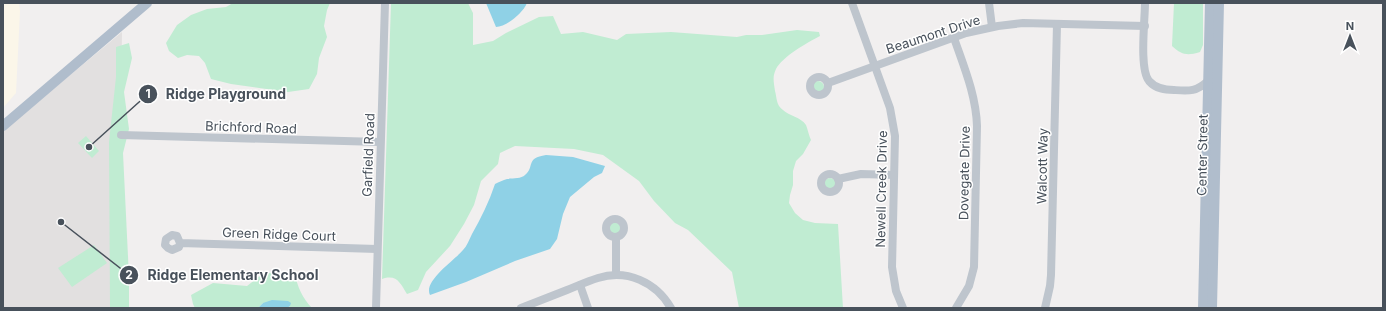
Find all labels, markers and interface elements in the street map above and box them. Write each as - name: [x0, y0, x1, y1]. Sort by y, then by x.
- street label: Beaumont Drive: [884, 11, 982, 57]
- north arrow: [1330, 16, 1370, 56]
- text: N: [1346, 19, 1354, 33]
- callout: Ridge Playground: [138, 81, 294, 107]
- text: Ridge Playground: [166, 85, 286, 102]
- text: 1: [145, 86, 151, 101]
- street label: Garfield Road: [359, 113, 377, 197]
- street label: Center Street: [1193, 114, 1211, 196]
- street label: Brichford Road: [205, 117, 297, 137]
- street label: Dovegate Drive: [955, 126, 973, 220]
- street label: Walcott Way: [1033, 128, 1051, 204]
- street label: Newell Creek Drive: [872, 130, 890, 248]
- street label: Green Ridge Court: [222, 224, 336, 244]
- callout: Ridge Elementary School: [119, 262, 326, 288]
- text: Ridge Elementary School: [148, 266, 318, 283]
- text: 2: [125, 267, 133, 282]

